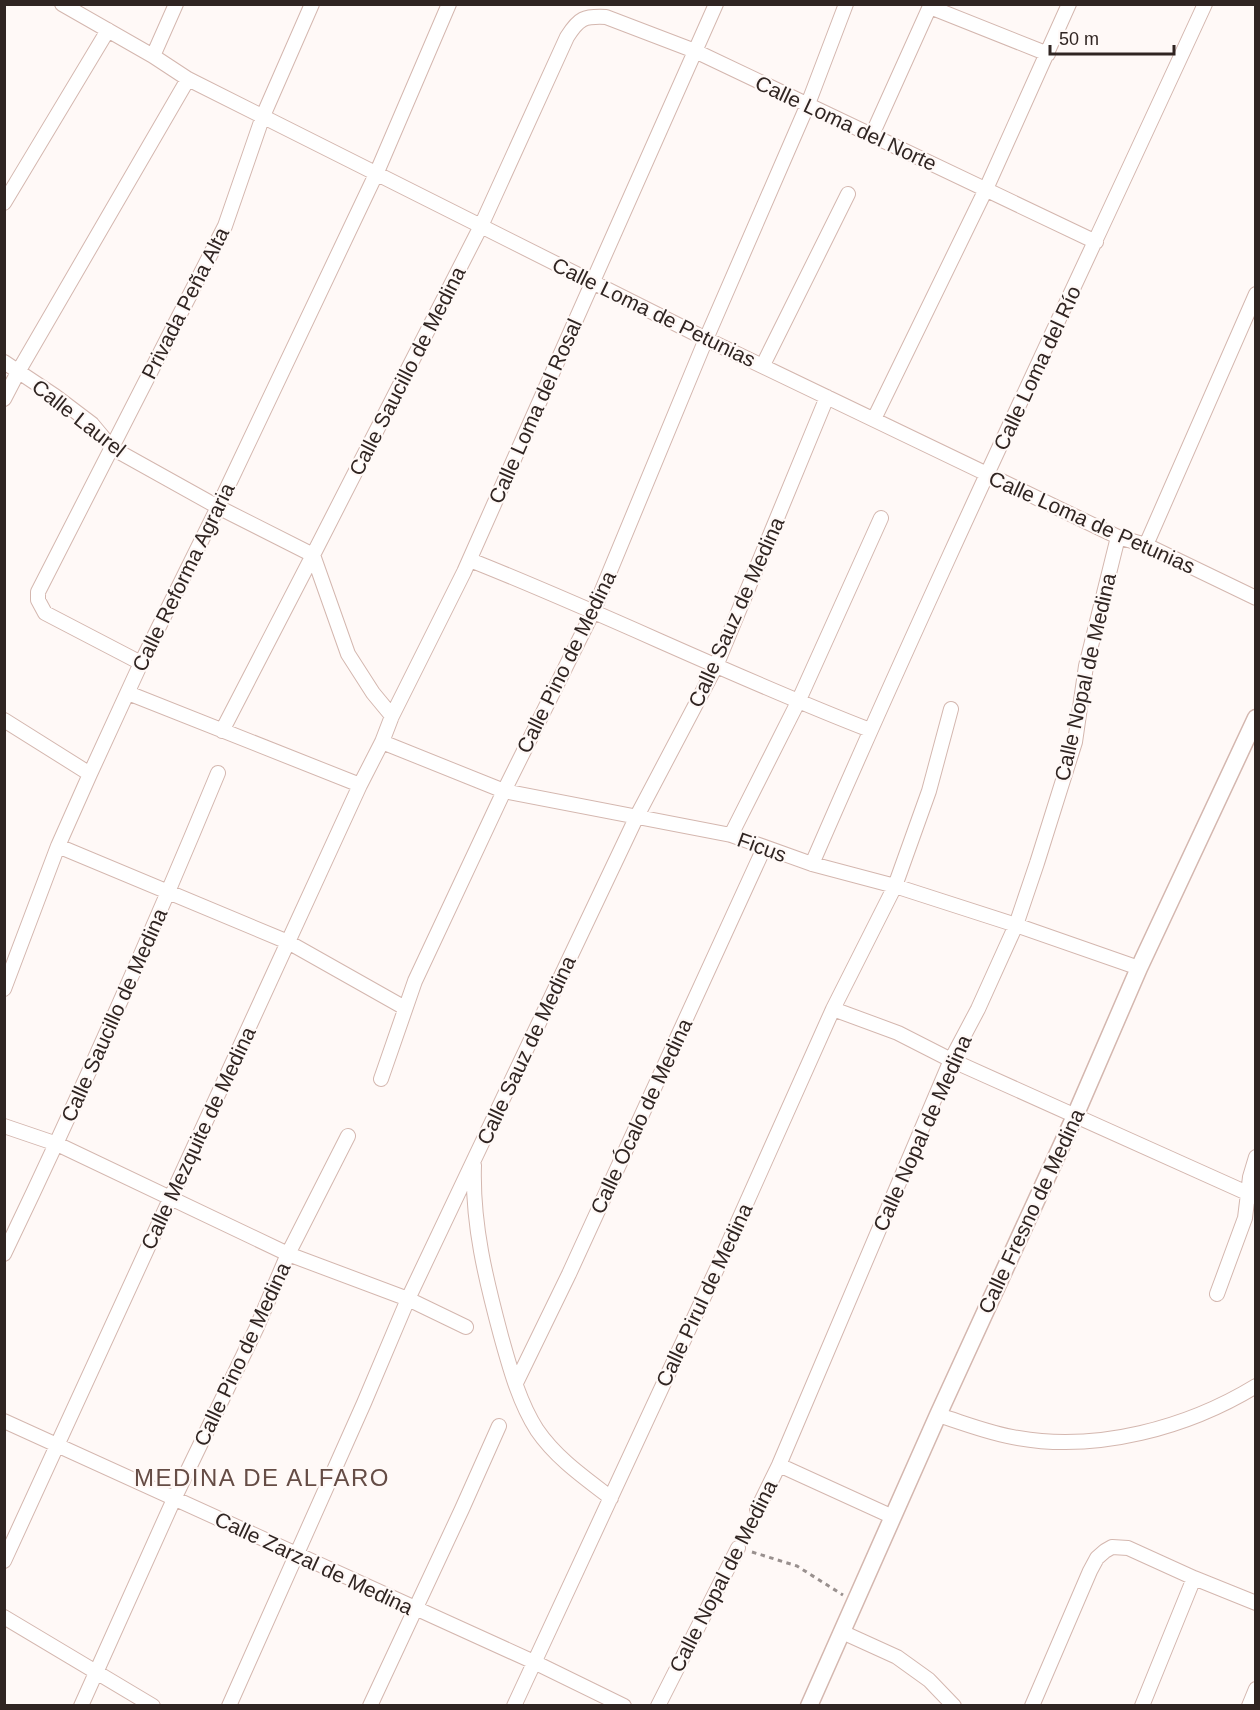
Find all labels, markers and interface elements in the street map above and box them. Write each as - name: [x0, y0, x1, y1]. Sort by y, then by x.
- scale bar: [1050, 18, 1174, 56]
- text: 50 m: [1059, 29, 1099, 49]
- street label: Calle Loma del Norte: [752, 71, 940, 175]
- street label: Privada Peña Alta: [137, 223, 233, 383]
- street label: Calle Loma de Petunias: [549, 253, 759, 371]
- street label: Calle Saucillo de Medina: [344, 263, 470, 479]
- street label: Calle Loma del Río: [989, 282, 1085, 454]
- street label: Calle Loma del Rosal: [484, 315, 586, 507]
- street label: Calle Laurel: [28, 374, 130, 462]
- street label: Calle Loma de Petunias: [985, 466, 1199, 578]
- street label: Calle Reforma Agraria: [127, 479, 239, 675]
- street label: Calle Sauz de Medina: [684, 513, 788, 711]
- street label: Calle Pino de Medina: [512, 567, 620, 757]
- street label: Calle Nopal de Medina: [1050, 571, 1120, 783]
- street label: Ficus: [734, 828, 790, 866]
- street label: Calle Saucillo de Medina: [56, 904, 172, 1125]
- street label: Calle Sauz de Medina: [472, 952, 580, 1148]
- street label: Calle Ócalo de Medina: [586, 1015, 696, 1217]
- street label: Calle Mezquite de Medina: [136, 1023, 260, 1253]
- street label: Calle Nopal de Medina: [868, 1031, 976, 1235]
- street label: Calle Fresno de Medina: [973, 1105, 1089, 1317]
- street label: Calle Pirul de Medina: [651, 1199, 757, 1390]
- street label: Calle Pino de Medina: [189, 1258, 295, 1449]
- district label: MEDINA DE ALFARO: [134, 1464, 390, 1491]
- street label: Calle Nopal de Medina: [665, 1476, 782, 1676]
- street label: Calle Zarzal de Medina: [211, 1507, 417, 1619]

